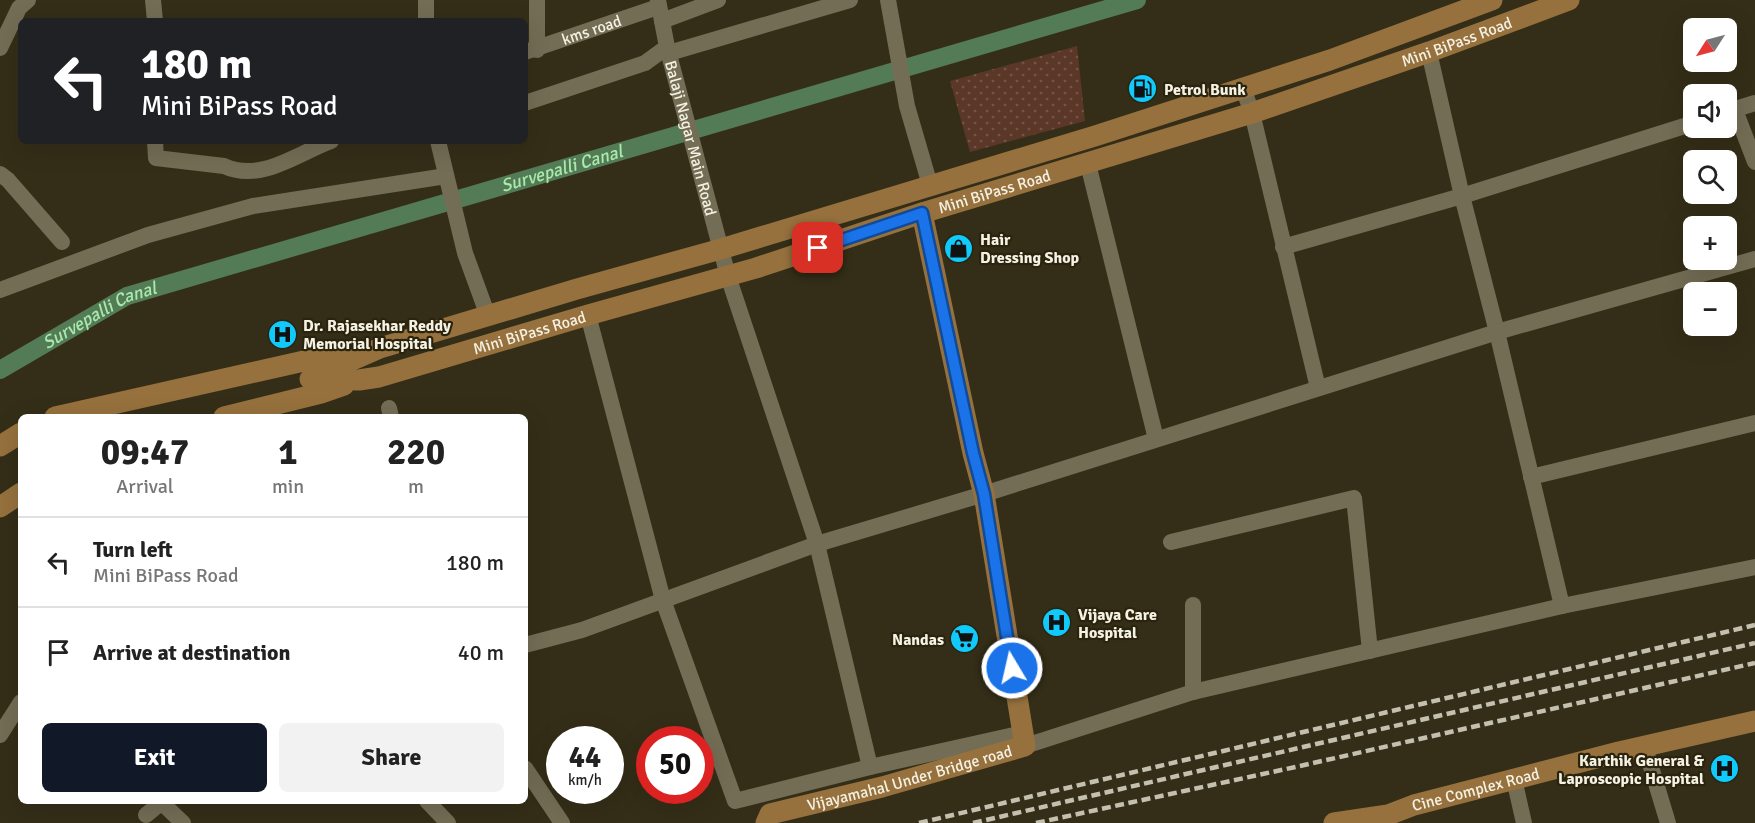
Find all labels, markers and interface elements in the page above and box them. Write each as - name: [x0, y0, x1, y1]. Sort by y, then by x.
- street label: kms road: [559, 11, 624, 50]
- street label: Mini BiPass Road: [1399, 13, 1515, 72]
- north arrow: [1683, 18, 1737, 72]
- map controls: [1683, 18, 1737, 336]
- text: 180 m: [141, 39, 252, 90]
- icon: left: [42, 42, 120, 120]
- street label: Balaji Nagar Main Road: [660, 58, 721, 218]
- fuel station icon: Petrol Bunk: [1127, 73, 1159, 105]
- place label: Petrol Bunk: [1164, 80, 1246, 100]
- button: sound: [1683, 84, 1737, 138]
- text: Mini BiPass Road: [141, 90, 338, 123]
- water label: Survepalli Canal: [498, 140, 627, 197]
- button: search: [1683, 150, 1737, 204]
- street label: Mini BiPass Road: [936, 166, 1053, 219]
- button: +: [1683, 216, 1737, 270]
- pin: [792, 222, 843, 273]
- place label: Hair Dressing Shop: [980, 230, 1080, 268]
- icon: arrive: [801, 231, 834, 264]
- shop icon: Hair Dressing Shop: [943, 232, 975, 264]
- water label: Survepalli Canal: [39, 277, 161, 354]
- button: −: [1683, 282, 1737, 336]
- street label: Mini BiPass Road: [471, 307, 588, 360]
- place label: Dr. Rajasekhar Reddy Memorial Hospital: [303, 316, 451, 354]
- hospital icon: Dr. Rajasekhar Reddy Memorial Hospital: [266, 318, 298, 350]
- text: 09:47: [101, 430, 189, 475]
- text: 1: [278, 430, 298, 475]
- text: 220: [387, 430, 445, 475]
- text: Arrival: [116, 474, 174, 499]
- text: min: [272, 474, 304, 499]
- text: m: [408, 474, 424, 499]
- text: Turn left: [93, 536, 173, 563]
- icon: left: [42, 546, 75, 579]
- text: 180 m: [446, 549, 504, 576]
- text: Mini BiPass Road: [93, 563, 239, 588]
- place label: Vijaya Care Hospital: [1078, 605, 1157, 643]
- hospital icon: Vijaya Care Hospital: [1041, 607, 1073, 639]
- supermarket icon: Nandas: [949, 623, 981, 655]
- place label: Nandas: [892, 630, 944, 650]
- icon: arrive: [42, 636, 75, 669]
- position arrow: [980, 636, 1044, 700]
- text: Arrive at destination: [93, 639, 290, 666]
- text: 40 m: [458, 639, 504, 666]
- button: Exit: [42, 723, 267, 792]
- button: Share: [279, 723, 504, 792]
- speed limit sign: 50: [636, 726, 714, 804]
- text: 44: [569, 739, 601, 776]
- street label: Vijayamahal Under Bridge road: [805, 741, 1015, 816]
- place label: Karthik General & Laproscopic Hospital: [1558, 751, 1705, 789]
- hospital icon: Karthik General & Laproscopic Hospital: [1709, 753, 1741, 785]
- street label: Cine Complex Road: [1410, 764, 1542, 816]
- text: km/h: [568, 771, 602, 789]

